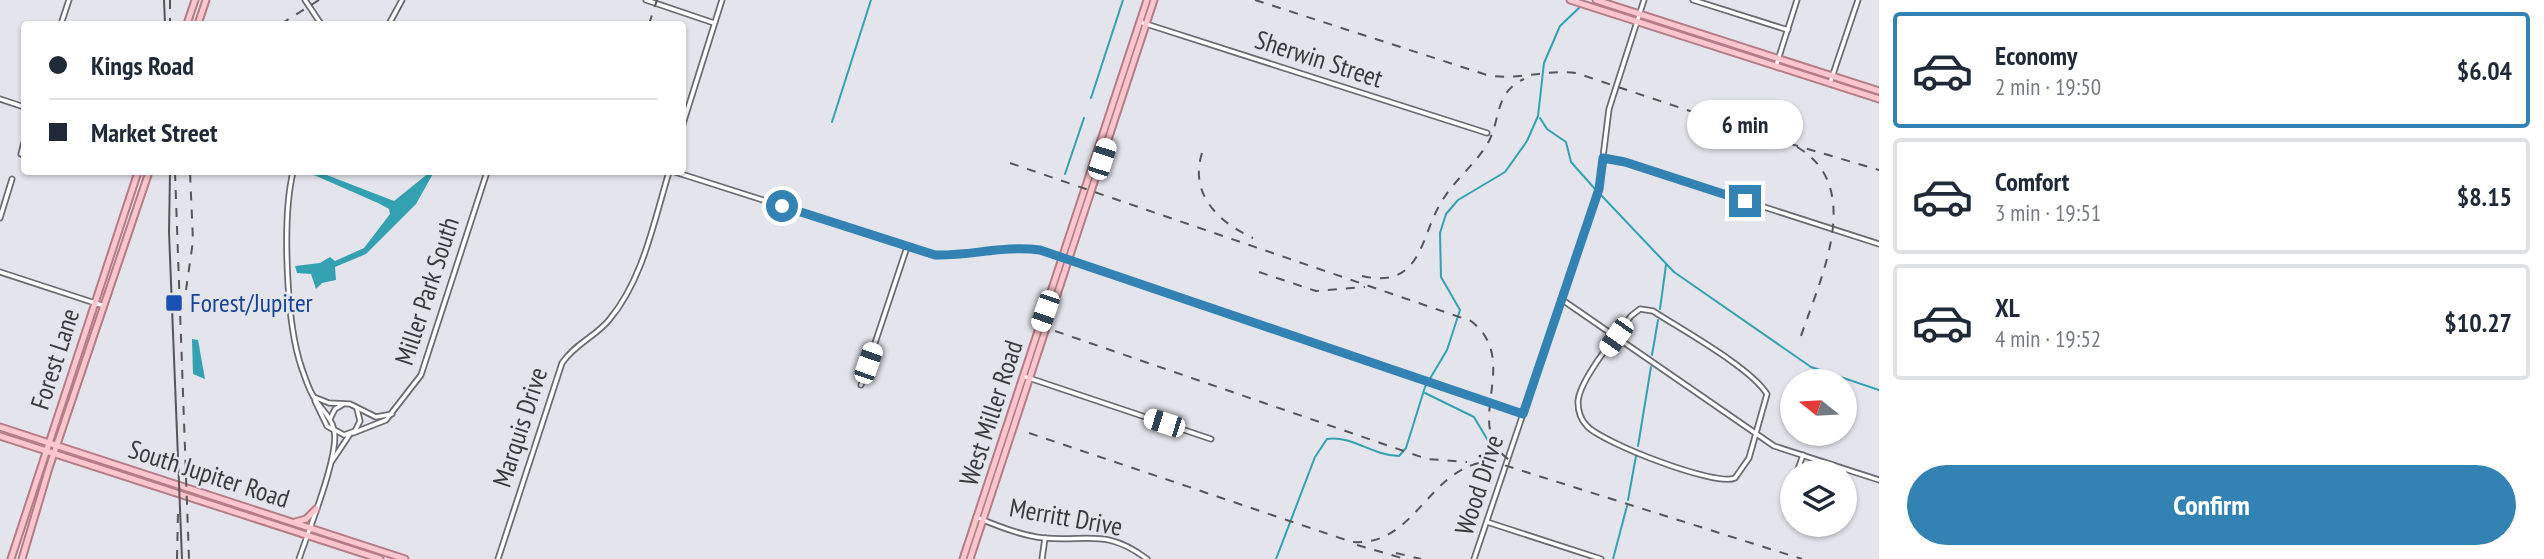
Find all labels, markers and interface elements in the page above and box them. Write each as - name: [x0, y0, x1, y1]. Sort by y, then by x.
- street label: Sherwin Street: [1251, 22, 1387, 95]
- icon: car: [1911, 39, 1974, 102]
- text: Economy: [1995, 39, 2077, 72]
- text: Kings Road: [91, 49, 194, 82]
- text: $6.04: [2457, 54, 2512, 87]
- text: 2 min · 19:50: [1995, 72, 2101, 101]
- callout: 6 min: [1687, 100, 1803, 148]
- text: 6 min: [1722, 110, 1768, 139]
- text: Market Street: [91, 116, 218, 149]
- car: [1086, 136, 1119, 182]
- icon: car: [1911, 165, 1974, 228]
- text: Comfort: [1995, 165, 2069, 198]
- text: $8.15: [2457, 180, 2512, 213]
- route end: [1729, 185, 1761, 217]
- route start: [766, 190, 798, 222]
- text: 3 min · 19:51: [1995, 198, 2101, 227]
- street label: Miller Park South: [387, 213, 466, 369]
- place label: Forest/Jupiter: [190, 286, 313, 319]
- car: [1029, 288, 1062, 334]
- icon: car: [1911, 291, 1974, 354]
- text: XL: [1995, 291, 2020, 324]
- marker: Forest/Jupiter: [164, 293, 184, 313]
- street label: Forest Lane: [23, 304, 86, 414]
- text: $10.27: [2444, 306, 2512, 339]
- car: [1596, 314, 1637, 360]
- text: 4 min · 19:52: [1995, 324, 2101, 353]
- street label: West Miller Road: [952, 336, 1030, 490]
- car: [852, 340, 885, 386]
- street label: Marquis Drive: [485, 363, 554, 491]
- north arrow: [1780, 369, 1857, 446]
- map controls: [1780, 369, 1857, 537]
- car: [1141, 407, 1188, 439]
- street label: Wood Drive: [1447, 431, 1510, 539]
- street label: South Jupiter Road: [125, 432, 294, 515]
- button: layers: [1780, 460, 1857, 537]
- button: Confirm: [1907, 465, 2516, 545]
- street label: Merritt Drive: [1007, 490, 1125, 543]

